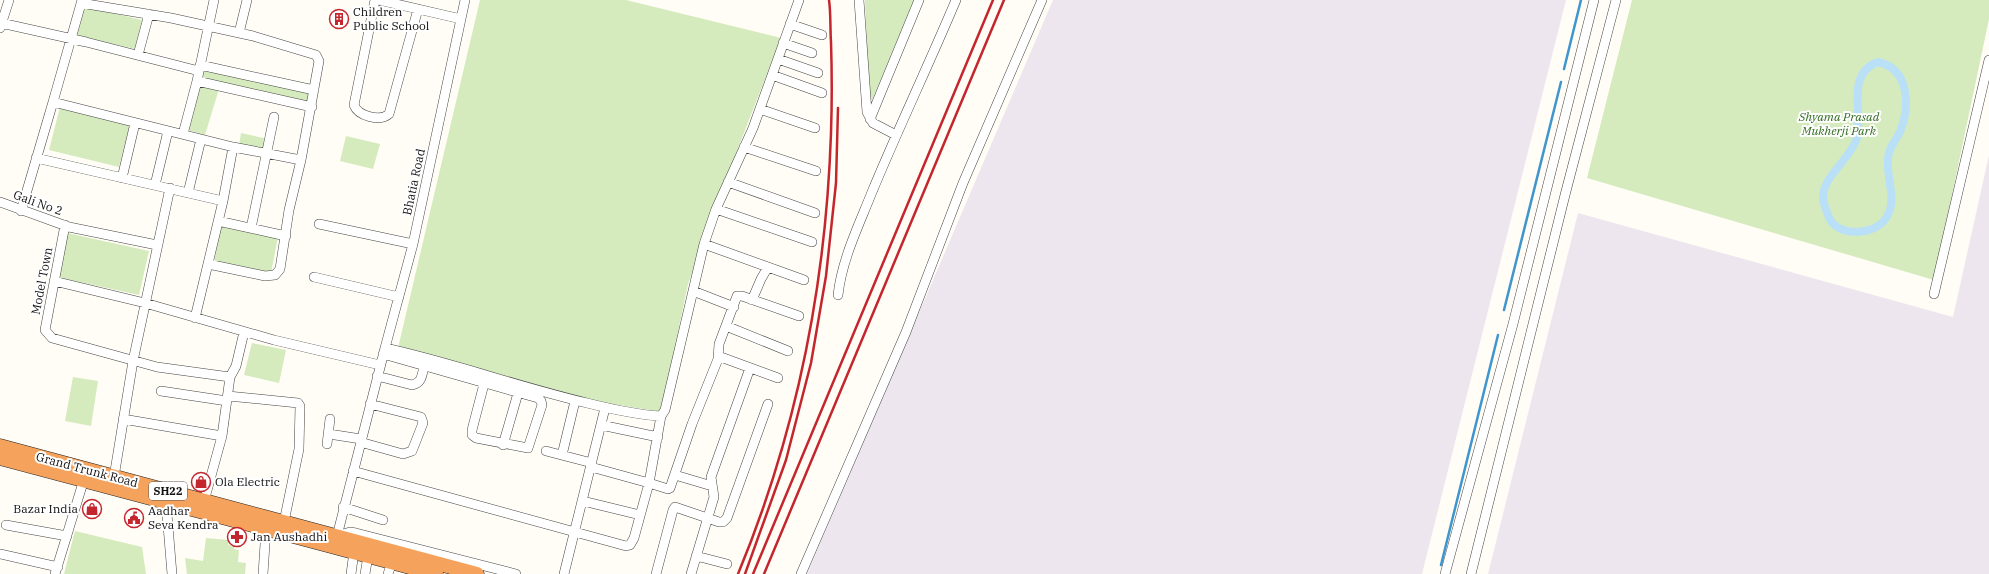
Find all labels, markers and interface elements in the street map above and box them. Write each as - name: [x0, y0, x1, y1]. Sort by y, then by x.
- place label: Children Public School: [353, 4, 430, 33]
- building icon: Children Public School: [328, 8, 350, 30]
- park label: Shyama Prasad Mukherji Park: [1798, 109, 1880, 138]
- street label: Bhatia Road: [399, 147, 428, 217]
- street label: Gali No 2: [11, 187, 65, 218]
- street label: Model Town: [28, 246, 55, 316]
- street label: Grand Trunk Road: [34, 449, 140, 490]
- shop icon: Ola Electric: [190, 471, 212, 493]
- place label: Ola Electric: [215, 474, 280, 489]
- road number: SH22: [149, 482, 187, 500]
- shop icon: Bazar India: [81, 498, 103, 520]
- place label: Bazar India: [13, 501, 78, 516]
- place label: Aadhar Seva Kendra: [148, 503, 219, 532]
- public building icon: Aadhar Seva Kendra: [123, 507, 145, 529]
- pharmacy icon: Jan Aushadhi: [226, 526, 248, 548]
- place label: Jan Aushadhi: [251, 529, 328, 544]

